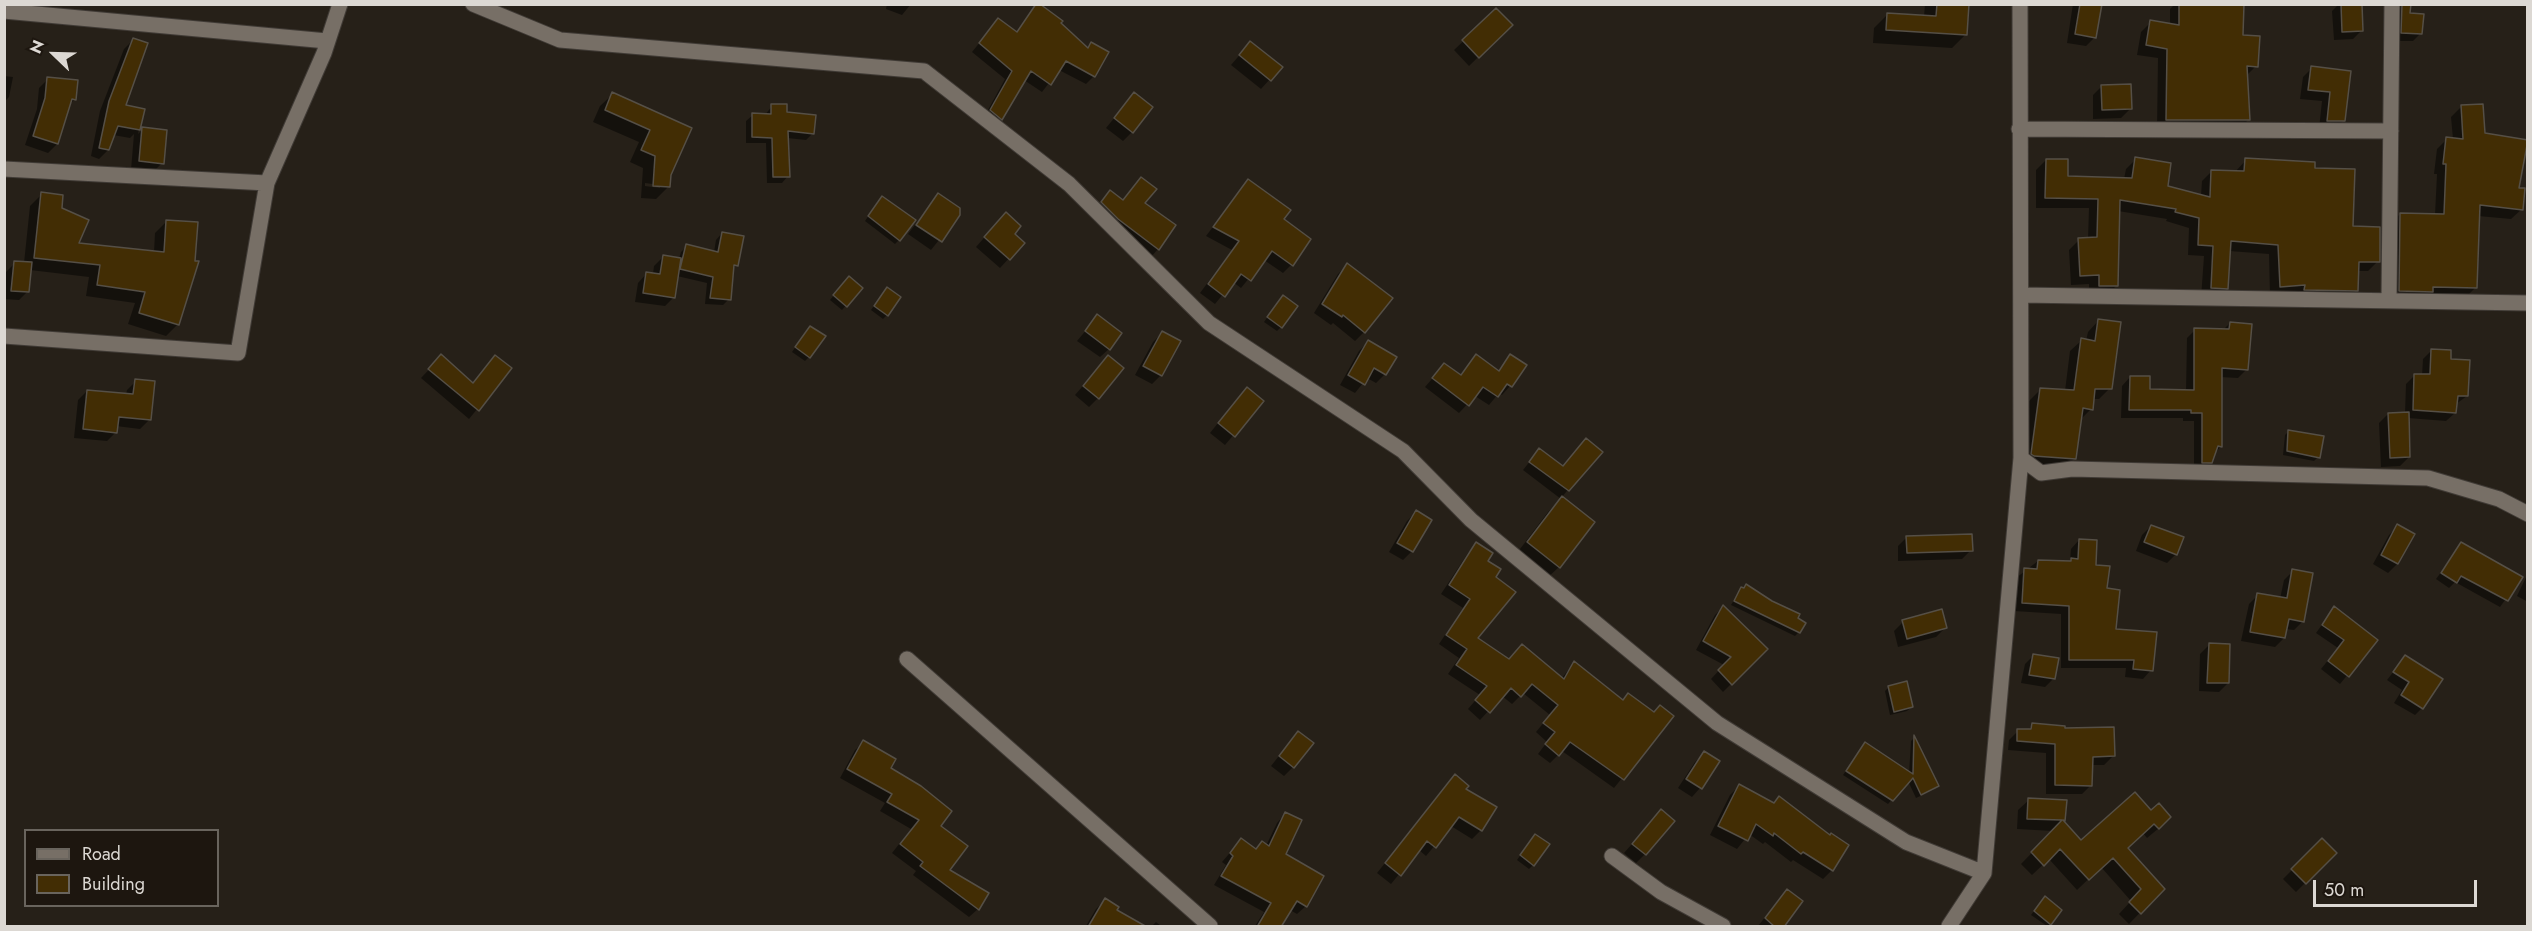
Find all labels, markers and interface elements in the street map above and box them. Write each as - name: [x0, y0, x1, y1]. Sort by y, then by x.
- north arrow: [24, 24, 84, 84]
- text: N: [24, 36, 50, 57]
- legend: [24, 829, 219, 907]
- text: Road: [82, 841, 121, 867]
- scale bar: [2316, 868, 2480, 906]
- text: Building: [82, 871, 145, 897]
- text: 50 m: [2324, 877, 2364, 903]

